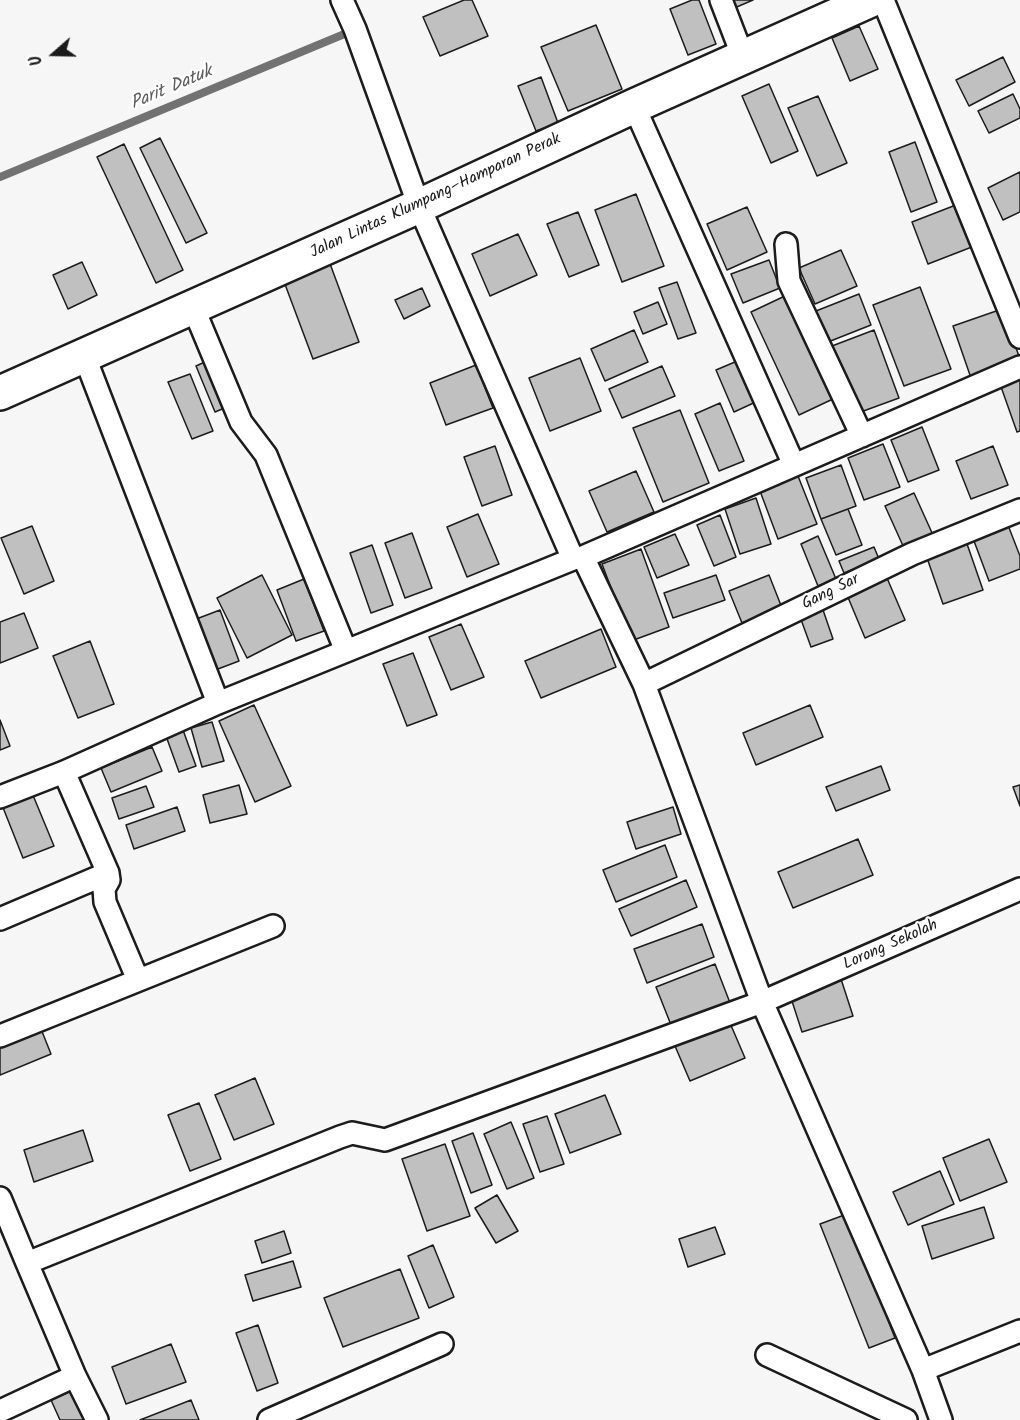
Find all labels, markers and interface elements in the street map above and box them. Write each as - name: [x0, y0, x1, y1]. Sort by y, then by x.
- north arrow: [24, 24, 84, 84]
- text: U: [23, 52, 50, 69]
- water label: Parit Datuk: [128, 62, 216, 116]
- street label: Jalan Lintas Klumpang–Hamparan Perak: [308, 130, 564, 264]
- street label: Gang Sar: [799, 571, 863, 615]
- street label: Lorong Sekolah: [841, 917, 941, 975]

